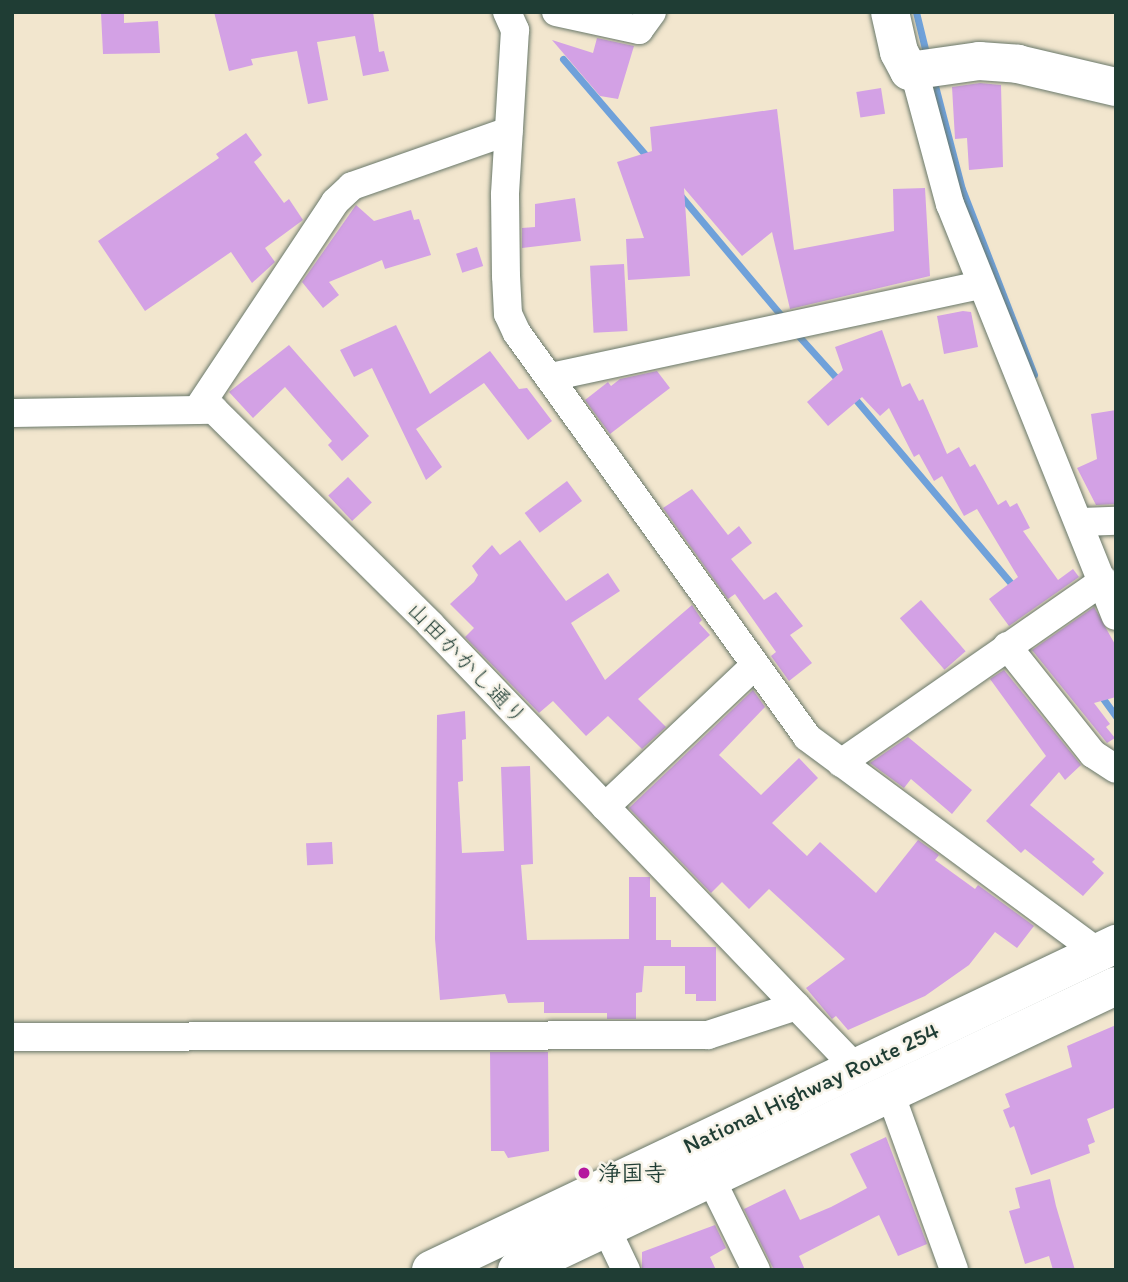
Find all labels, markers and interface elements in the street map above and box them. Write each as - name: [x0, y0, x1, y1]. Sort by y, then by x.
- street label: 山田かかし通り: [401, 596, 533, 730]
- street label: National Highway Route 254: [679, 1017, 943, 1159]
- place label: 浄国寺: [598, 1159, 667, 1187]
- marker: 浄国寺: [576, 1165, 592, 1181]

